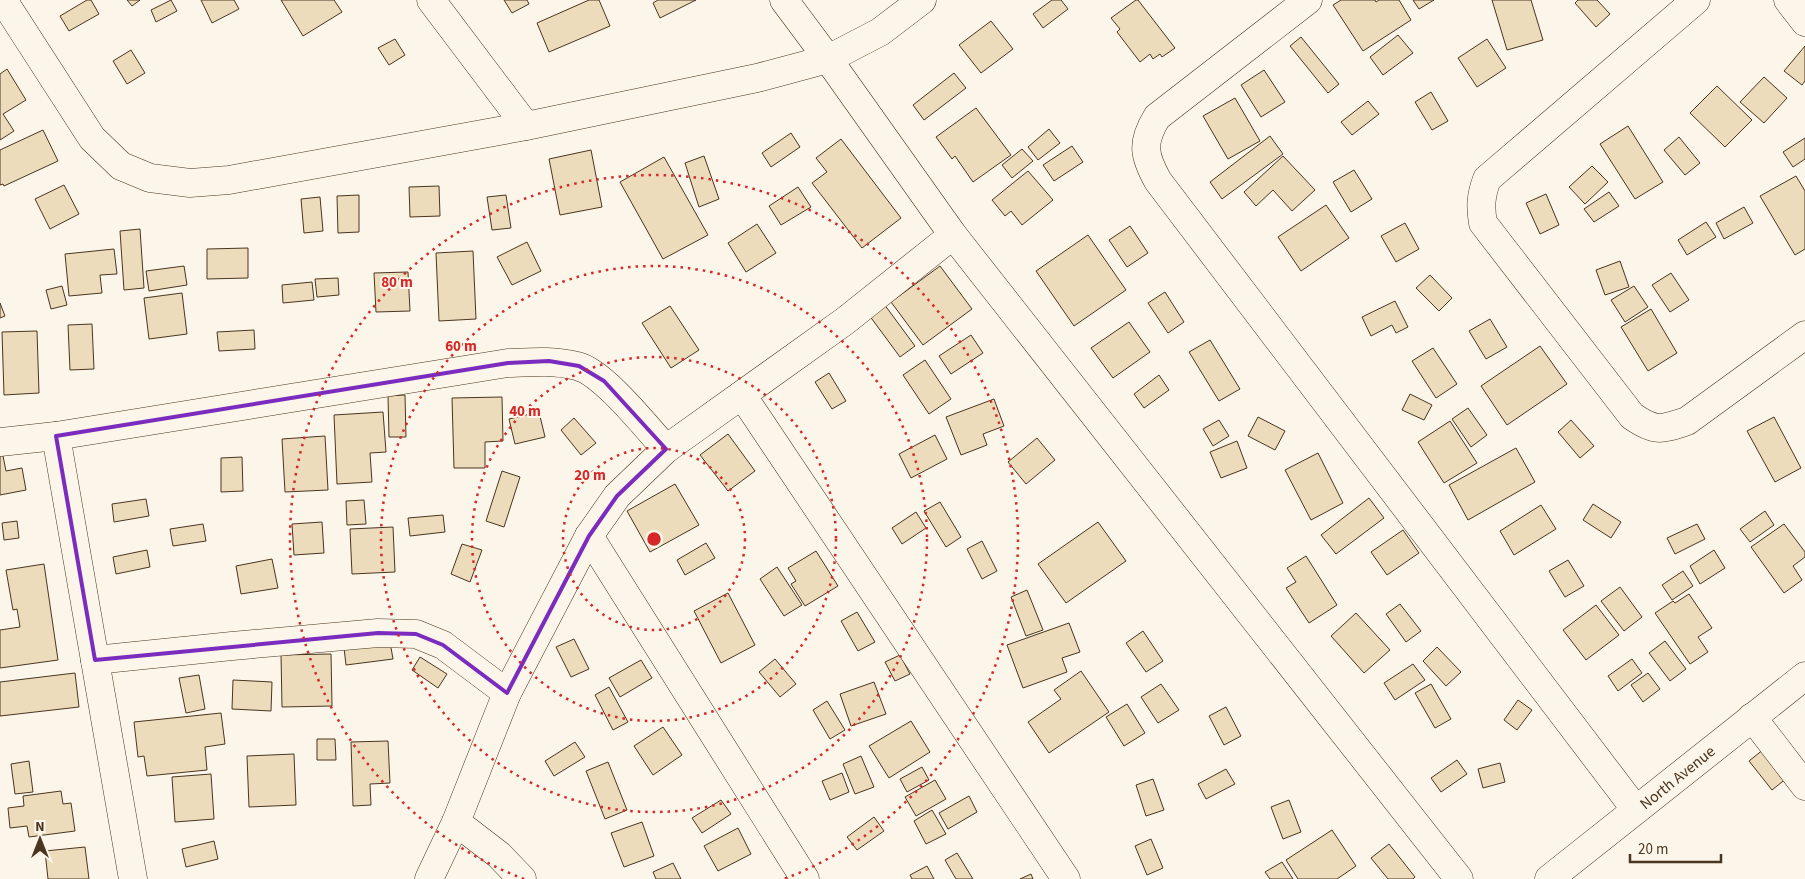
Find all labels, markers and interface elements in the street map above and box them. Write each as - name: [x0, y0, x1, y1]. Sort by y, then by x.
- text: 80 m: [381, 272, 413, 293]
- text: 60 m: [445, 336, 477, 357]
- text: 40 m: [509, 401, 541, 422]
- text: 20 m: [574, 465, 606, 486]
- centre of rings: [645, 530, 663, 548]
- street label: North Avenue: [1635, 740, 1720, 815]
- north arrow: [15, 814, 65, 864]
- text: N: [35, 817, 45, 837]
- scale bar: [1630, 832, 1721, 864]
- text: 20 m: [1638, 839, 1668, 860]

